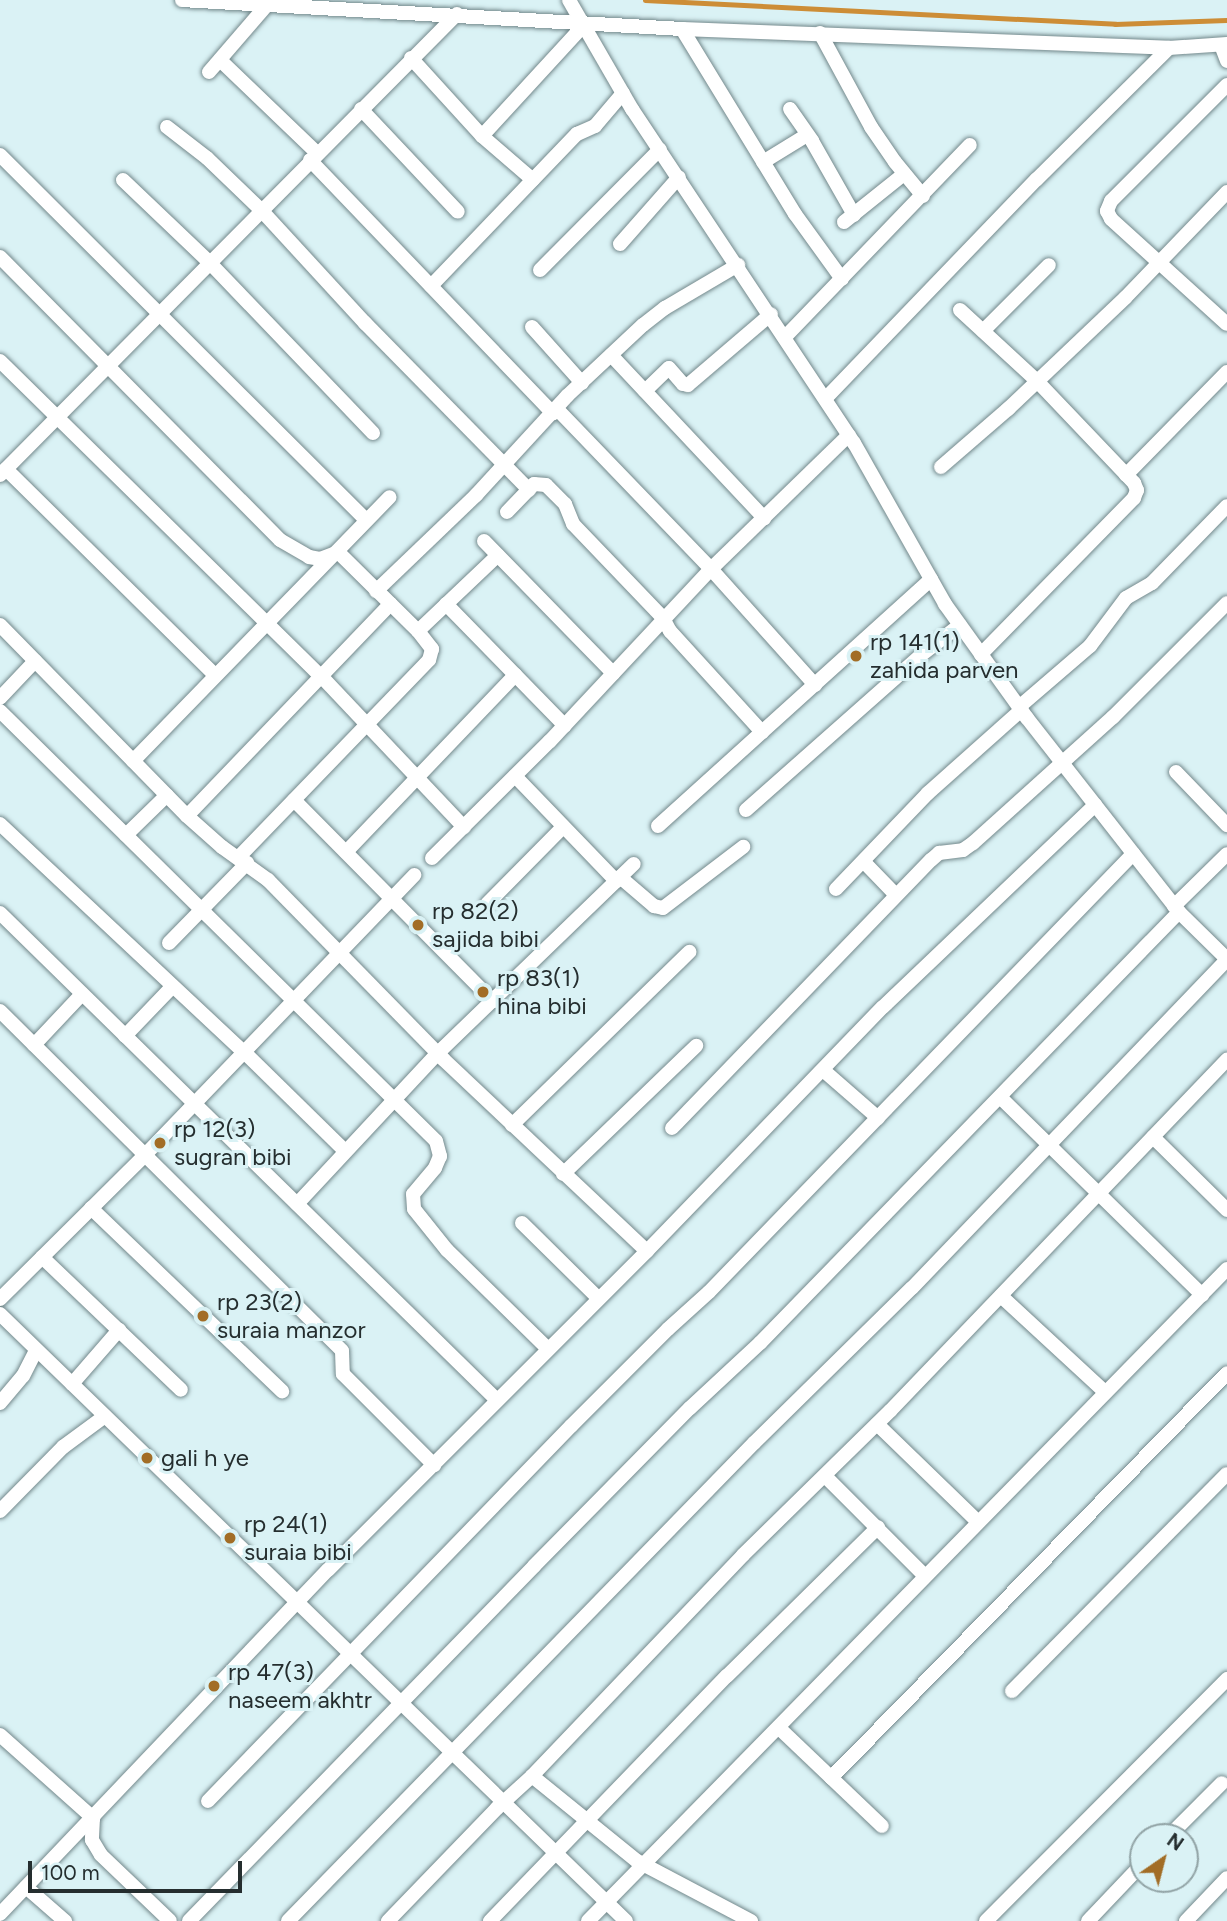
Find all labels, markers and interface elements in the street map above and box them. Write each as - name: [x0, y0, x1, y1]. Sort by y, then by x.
- place label: rp 141(1) zahida parven: [870, 628, 1018, 684]
- marker: rp 141(1) zahida parven: [848, 648, 864, 664]
- place label: rp 82(2) sajida bibi: [432, 897, 539, 953]
- marker: rp 82(2) sajida bibi: [410, 917, 426, 933]
- place label: rp 83(1) hina bibi: [497, 964, 587, 1020]
- marker: rp 83(1) hina bibi: [475, 984, 491, 1000]
- place label: rp 12(3) sugran bibi: [174, 1115, 292, 1171]
- marker: rp 12(3) sugran bibi: [152, 1135, 168, 1151]
- place label: rp 23(2) suraia manzor: [217, 1288, 366, 1344]
- marker: rp 23(2) suraia manzor: [195, 1308, 211, 1324]
- place label: gali h ye: [161, 1444, 249, 1472]
- marker: gali h ye: [139, 1450, 155, 1466]
- place label: rp 24(1) suraia bibi: [244, 1510, 352, 1566]
- marker: rp 24(1) suraia bibi: [222, 1530, 238, 1546]
- place label: rp 47(3) naseem akhtr: [228, 1658, 372, 1714]
- marker: rp 47(3) naseem akhtr: [206, 1678, 222, 1694]
- north arrow: [1129, 1823, 1199, 1893]
- text: N: [1163, 1828, 1188, 1856]
- scale bar: [32, 1848, 245, 1892]
- text: 100 m: [41, 1860, 100, 1885]

